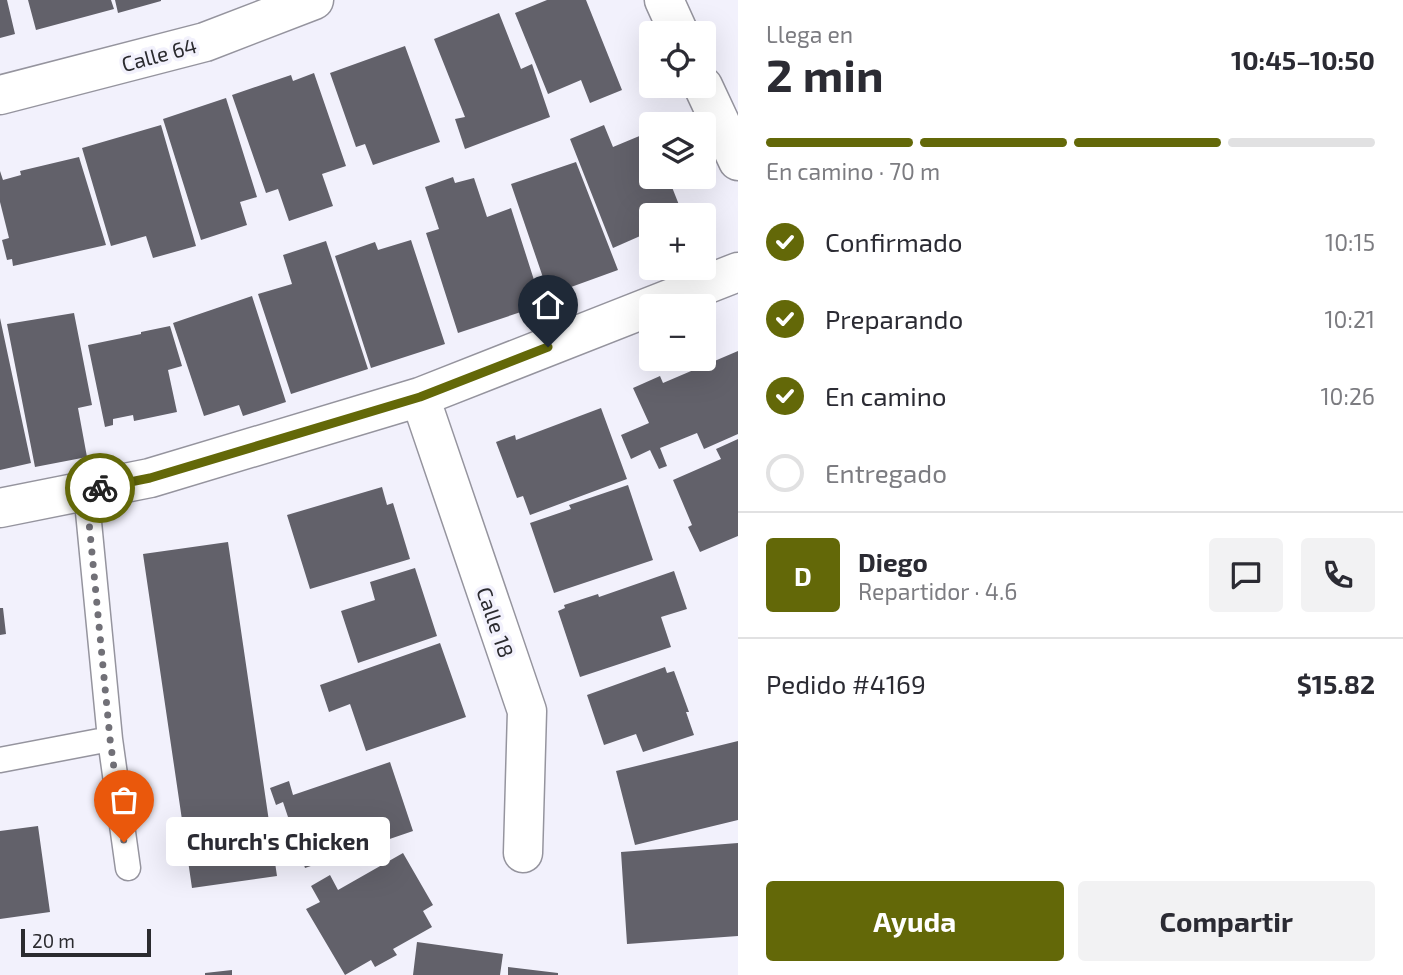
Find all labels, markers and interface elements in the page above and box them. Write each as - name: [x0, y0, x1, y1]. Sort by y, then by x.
- text: Llega en: [766, 20, 853, 48]
- map controls: [639, 21, 716, 371]
- button: locate: [639, 21, 716, 98]
- street label: Calle 64: [119, 32, 199, 76]
- text: 10:45–10:50: [1231, 44, 1375, 75]
- text: 2 min: [766, 46, 884, 101]
- button: layers: [639, 112, 716, 189]
- text: En camino · 70 m: [766, 157, 940, 185]
- button: +: [639, 203, 716, 280]
- icon: check: [766, 223, 804, 261]
- text: Confirmado: [825, 226, 963, 257]
- text: 10:15: [1325, 228, 1375, 256]
- pin: [518, 275, 578, 347]
- icon: home: [529, 286, 567, 324]
- button: −: [639, 294, 716, 371]
- icon: check: [766, 300, 804, 338]
- text: Preparando: [825, 303, 963, 334]
- text: 10:21: [1324, 305, 1375, 333]
- icon: check: [766, 377, 804, 415]
- text: En camino: [825, 380, 947, 411]
- text: 10:26: [1320, 382, 1375, 410]
- courier: [65, 453, 135, 523]
- text: Entregado: [825, 457, 947, 488]
- icon: bike: [81, 469, 119, 507]
- button: chat: [1209, 538, 1283, 612]
- button: phone: [1301, 538, 1375, 612]
- text: Diego: [858, 546, 928, 577]
- text: D: [794, 560, 812, 591]
- text: Repartidor · 4.6: [858, 577, 1017, 605]
- street label: Calle 18: [472, 583, 520, 661]
- text: Pedido #4169: [766, 668, 926, 699]
- text: $15.82: [1297, 668, 1375, 699]
- pin: [94, 770, 154, 842]
- icon: bag: [105, 781, 143, 819]
- callout: Church's Chicken: [166, 818, 390, 866]
- text: Church's Chicken: [187, 827, 369, 855]
- button: Ayuda: [766, 881, 1064, 961]
- button: Compartir: [1078, 881, 1375, 961]
- scale bar: [21, 926, 150, 958]
- text: 20 m: [32, 929, 75, 952]

